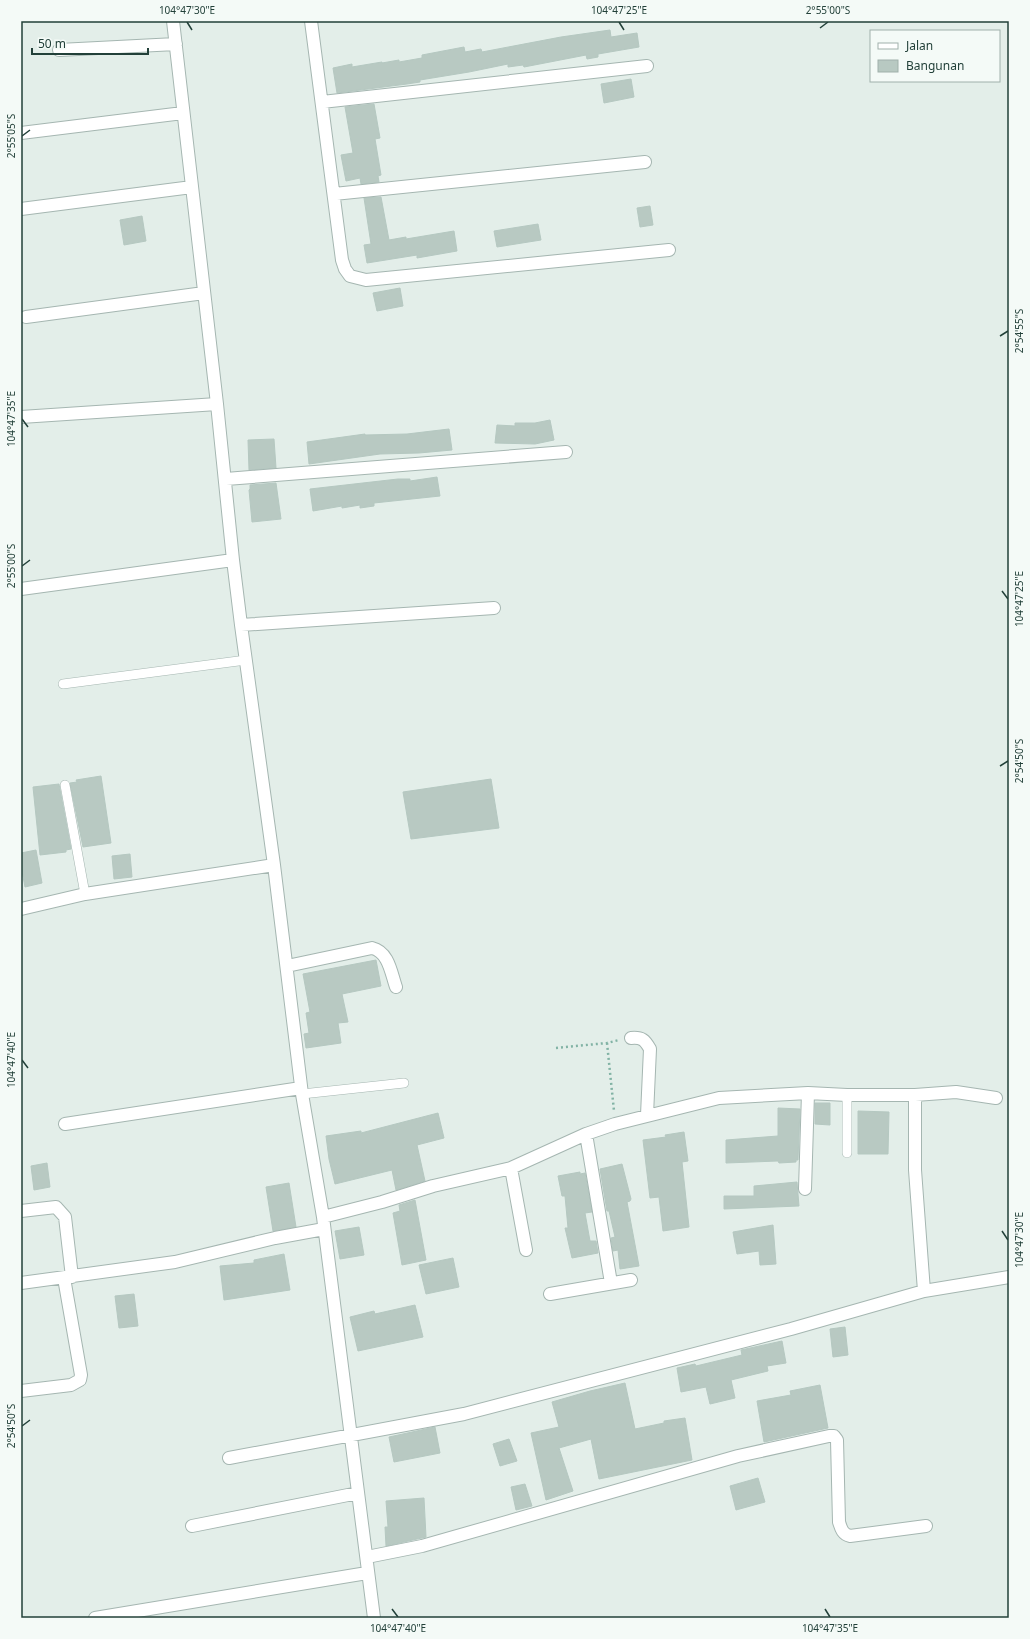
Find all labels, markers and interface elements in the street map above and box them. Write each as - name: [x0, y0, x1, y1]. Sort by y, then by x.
- text: 104°47'30"E: [159, 3, 215, 17]
- text: 104°47'25"E: [591, 3, 647, 17]
- text: 2°55'00"S: [806, 3, 851, 17]
- scale bar: [32, 30, 148, 56]
- legend: [870, 30, 1000, 82]
- text: 50 m: [38, 35, 66, 52]
- text: Jalan: [905, 37, 933, 54]
- text: Bangunan: [906, 57, 964, 74]
- text: 2°55'05"S: [4, 113, 18, 158]
- text: 2°54'55"S: [1012, 308, 1026, 353]
- text: 104°47'35"E: [4, 391, 18, 447]
- text: 2°55'00"S: [4, 543, 18, 588]
- text: 104°47'25"E: [1012, 571, 1026, 627]
- text: 2°54'50"S: [1012, 738, 1026, 783]
- text: 104°47'40"E: [4, 1032, 18, 1088]
- text: 104°47'30"E: [1012, 1212, 1026, 1268]
- text: 2°54'50"S: [4, 1403, 18, 1448]
- text: 104°47'40"E: [370, 1621, 426, 1635]
- text: 104°47'35"E: [802, 1621, 858, 1635]

